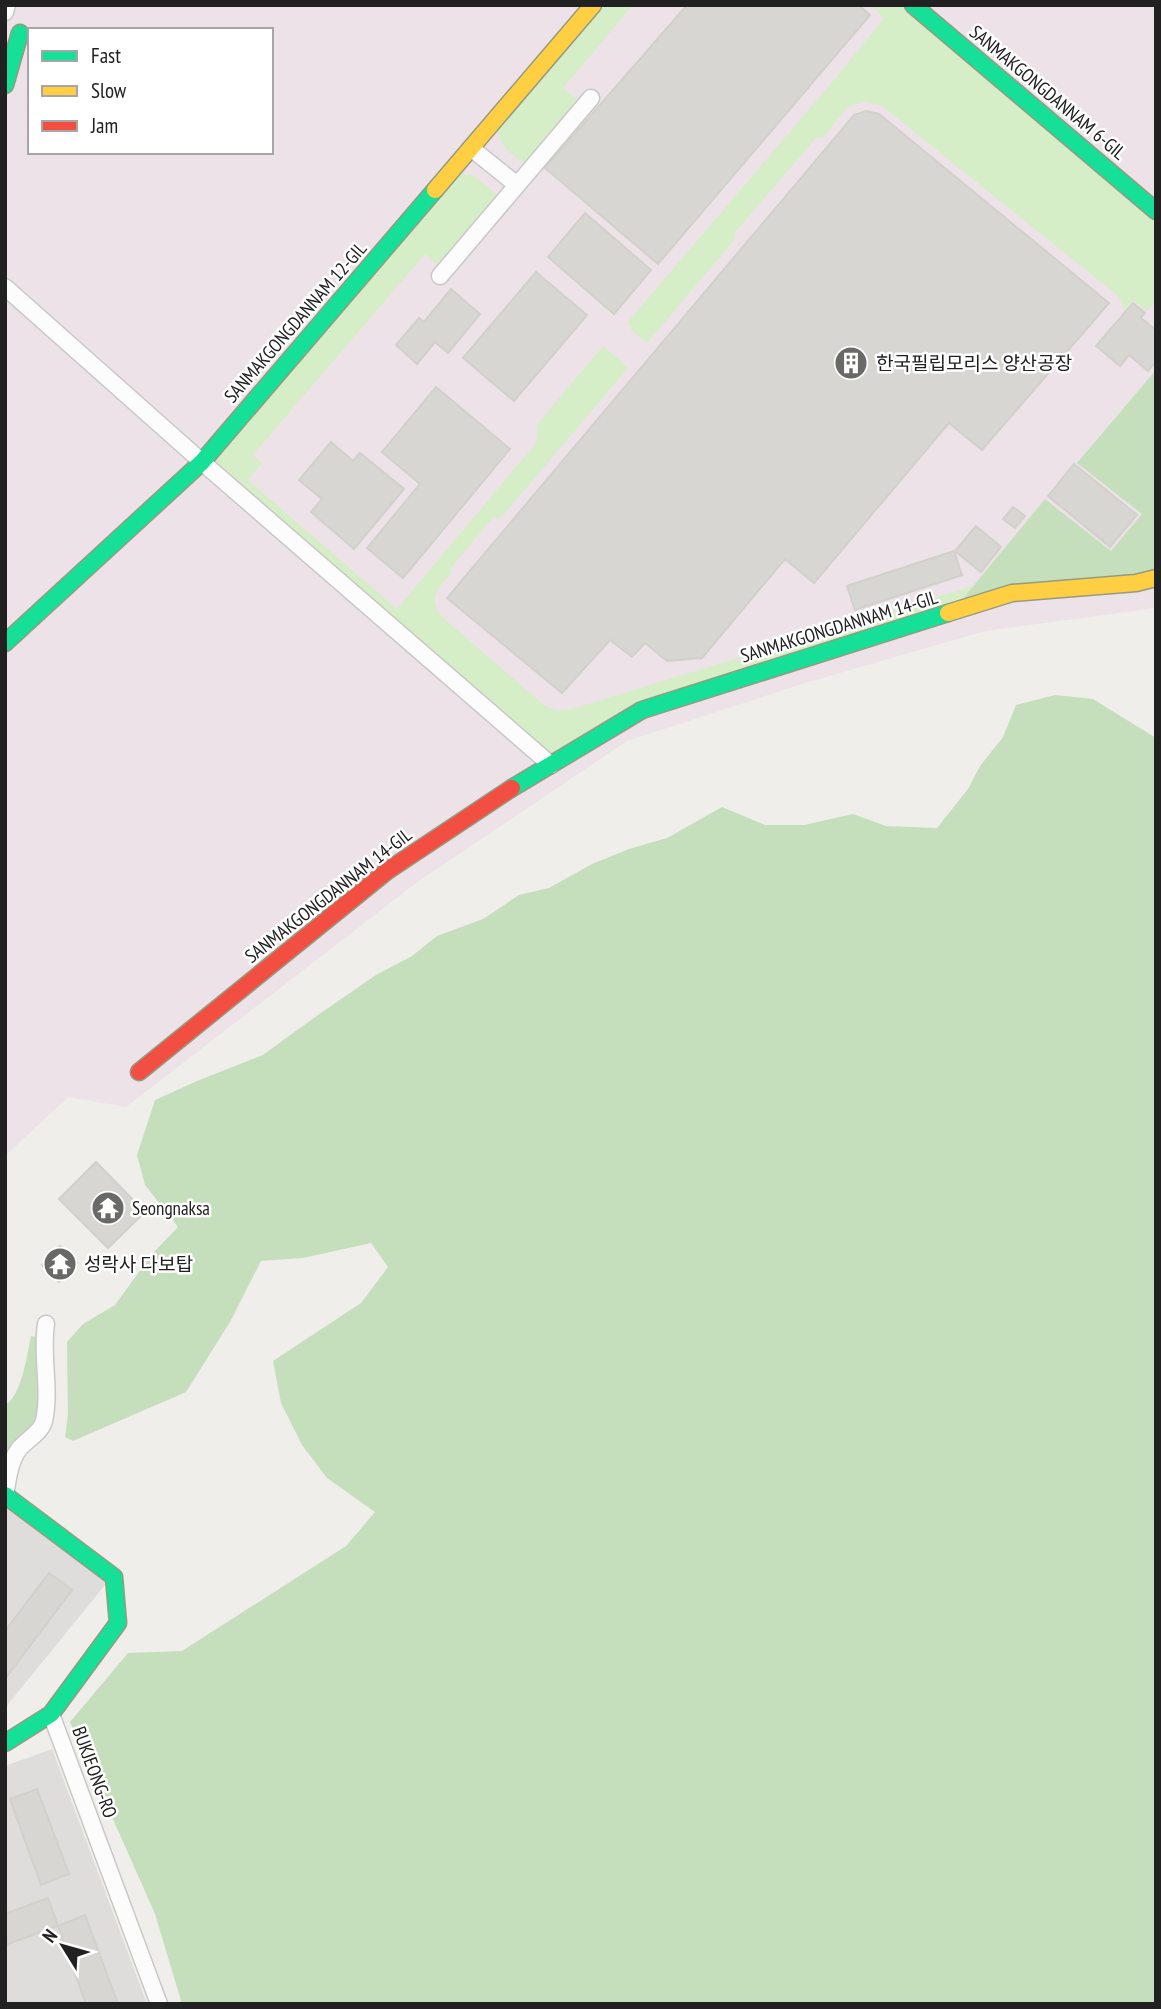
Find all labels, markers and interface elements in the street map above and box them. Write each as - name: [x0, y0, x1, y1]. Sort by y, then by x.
- street label: SANMAKGONGDANNAM 6-GIL: [965, 20, 1131, 164]
- legend: [28, 28, 273, 154]
- text: Fast: [91, 42, 121, 69]
- text: Slow: [91, 77, 127, 104]
- text: Jam: [90, 112, 118, 139]
- street label: SANMAKGONGDANNAM 12-GIL: [219, 237, 371, 407]
- building icon: 한국필립모리스 양산공장: [832, 344, 870, 382]
- place label: 한국필립모리스 양산공장: [876, 351, 1072, 375]
- street label: SANMAKGONGDANNAM 14-GIL: [737, 584, 941, 667]
- street label: SANMAKGONGDANNAM 14-GIL: [240, 822, 416, 968]
- temple icon: Seongnaksa: [89, 1189, 127, 1227]
- place label: Seongnaksa: [132, 1196, 210, 1220]
- temple icon: 성락사 다보탑: [41, 1245, 79, 1283]
- place label: 성락사 다보탑: [84, 1252, 193, 1276]
- street label: BUKJEONG-RO: [67, 1723, 123, 1821]
- north arrow: [28, 1911, 98, 1981]
- text: N: [37, 1924, 62, 1947]

